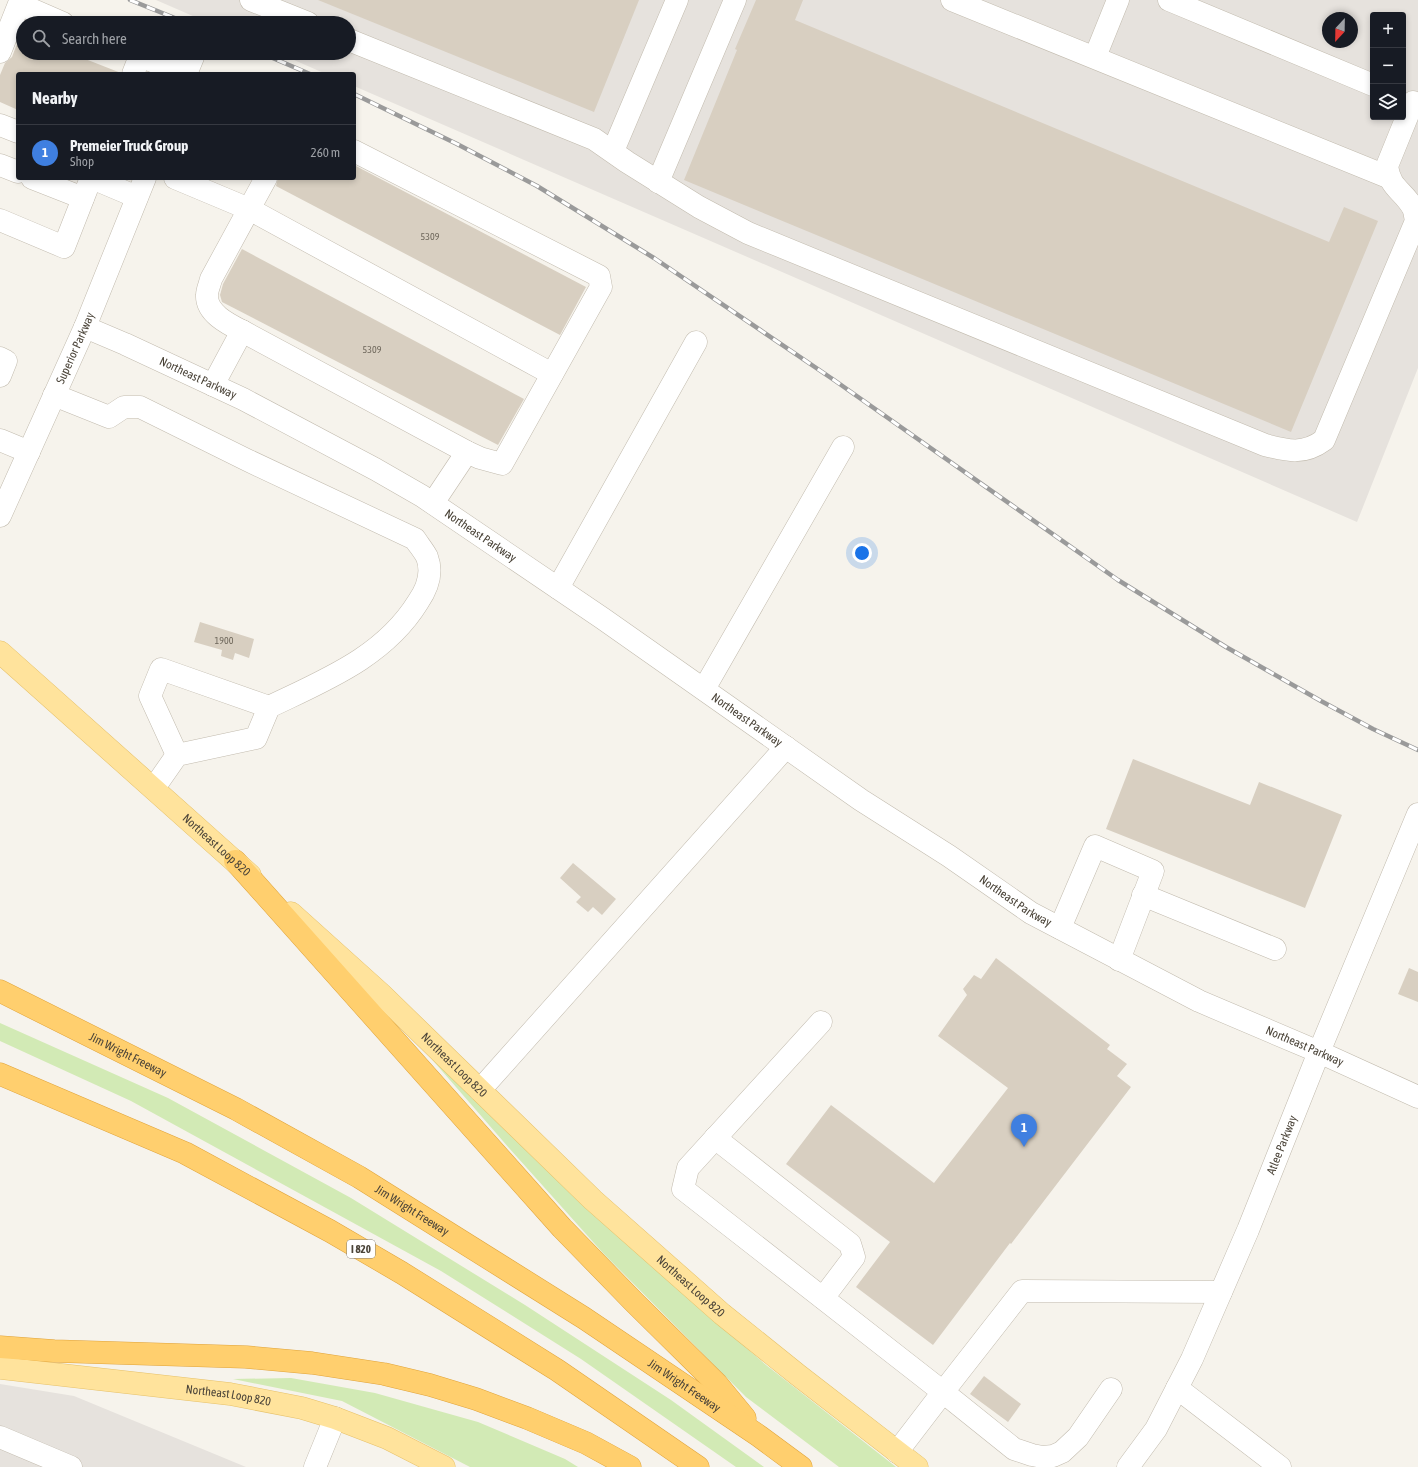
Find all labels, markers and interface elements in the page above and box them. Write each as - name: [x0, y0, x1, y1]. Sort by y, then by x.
- north arrow: [1322, 12, 1358, 48]
- map controls: [1370, 12, 1406, 120]
- button: +: [1370, 12, 1406, 48]
- search box: [16, 16, 356, 60]
- icon: search: [30, 27, 52, 49]
- text: Search here: [62, 30, 127, 47]
- button: −: [1370, 48, 1406, 84]
- button: layers: [1370, 84, 1406, 120]
- text: Nearby: [32, 88, 78, 108]
- text: Premeier Truck Group: [70, 137, 188, 154]
- text: 1: [42, 145, 48, 160]
- text: 260 m: [311, 145, 340, 160]
- text: Shop: [70, 154, 94, 169]
- house number: 5309: [421, 231, 440, 242]
- street label: Superior Parkway: [53, 310, 97, 386]
- house number: 5309: [363, 344, 382, 355]
- street label: Northeast Parkway: [157, 354, 239, 402]
- street label: Northeast Parkway: [442, 506, 519, 565]
- your location: [852, 543, 872, 563]
- house number: 1900: [215, 635, 234, 646]
- street label: Northeast Parkway: [709, 690, 785, 750]
- street label: Northeast Loop 820: [180, 811, 253, 879]
- street label: Northeast Parkway: [977, 872, 1054, 930]
- street label: Northeast Parkway: [1264, 1023, 1346, 1069]
- street label: Jim Wright Freeway: [87, 1030, 169, 1080]
- street label: Northeast Loop 820: [418, 1030, 490, 1100]
- street label: Atlee Parkway: [1264, 1113, 1300, 1177]
- pin: 1: [1011, 1114, 1037, 1147]
- street label: Jim Wright Freeway: [373, 1182, 452, 1239]
- road number: I 820: [347, 1240, 375, 1258]
- street label: Northeast Loop 820: [654, 1253, 728, 1320]
- street label: Jim Wright Freeway: [645, 1356, 723, 1415]
- street label: Northeast Loop 820: [185, 1382, 273, 1409]

